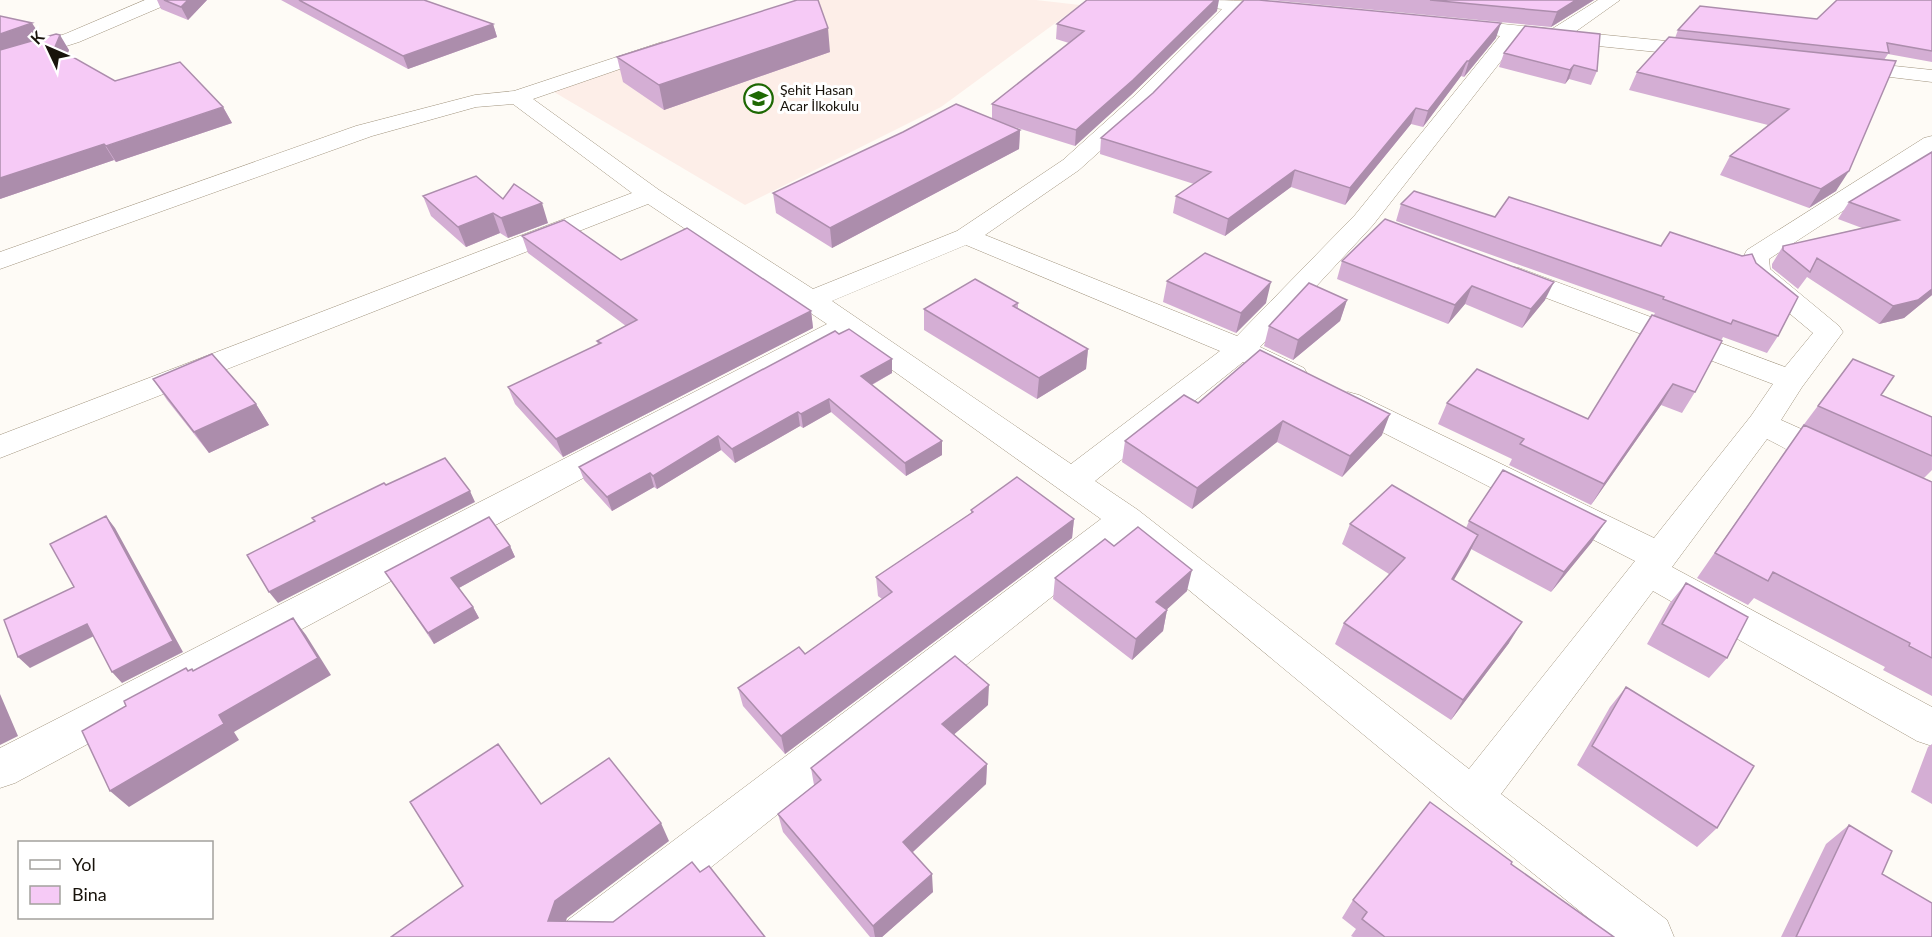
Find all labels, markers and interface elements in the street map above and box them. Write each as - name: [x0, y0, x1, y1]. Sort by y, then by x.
- north arrow: [18, 18, 78, 78]
- text: K: [26, 26, 48, 48]
- place label: Şehit Hasan Acar İlkokulu: [780, 81, 859, 114]
- school or university icon: Şehit Hasan Acar İlkokulu: [743, 82, 775, 114]
- legend: [18, 841, 213, 919]
- text: Yol: [72, 853, 96, 875]
- text: Bina: [72, 883, 107, 905]

